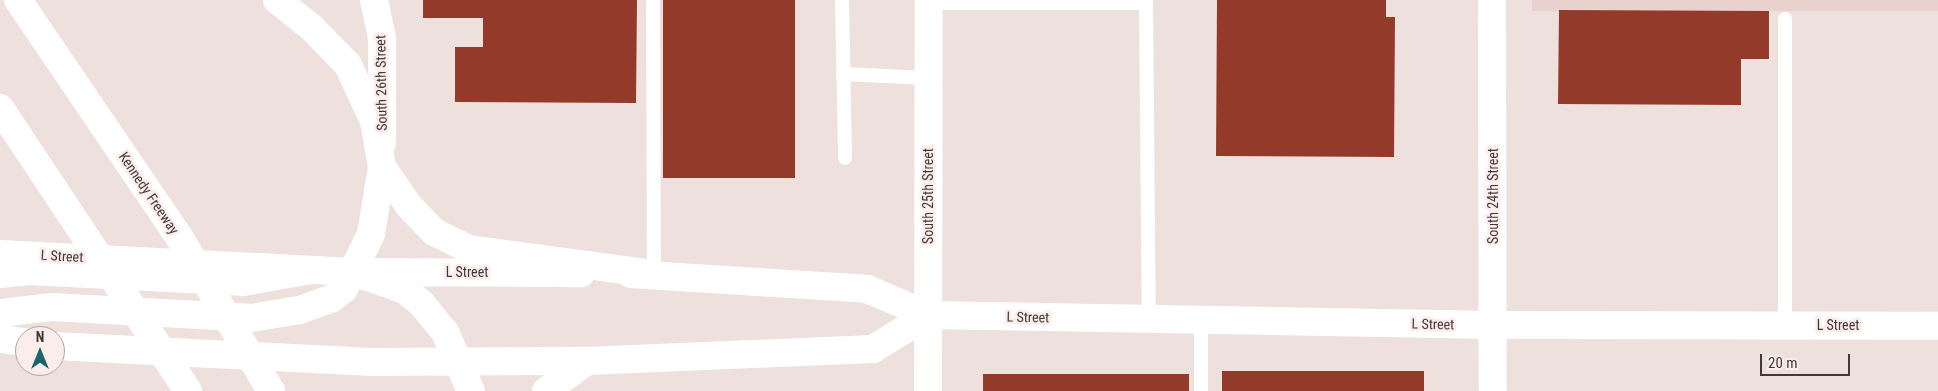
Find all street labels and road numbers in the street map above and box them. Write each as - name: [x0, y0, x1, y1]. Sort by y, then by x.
- street label: South 26th Street: [372, 35, 390, 131]
- street label: South 25th Street: [920, 148, 936, 244]
- street label: South 24th Street: [1485, 148, 1501, 244]
- street label: Kennedy Freeway: [115, 149, 183, 237]
- street label: L Street: [40, 246, 84, 266]
- street label: L Street: [446, 264, 488, 280]
- street label: L Street: [1007, 308, 1049, 326]
- street label: L Street: [1412, 315, 1454, 333]
- street label: L Street: [1817, 317, 1859, 333]

